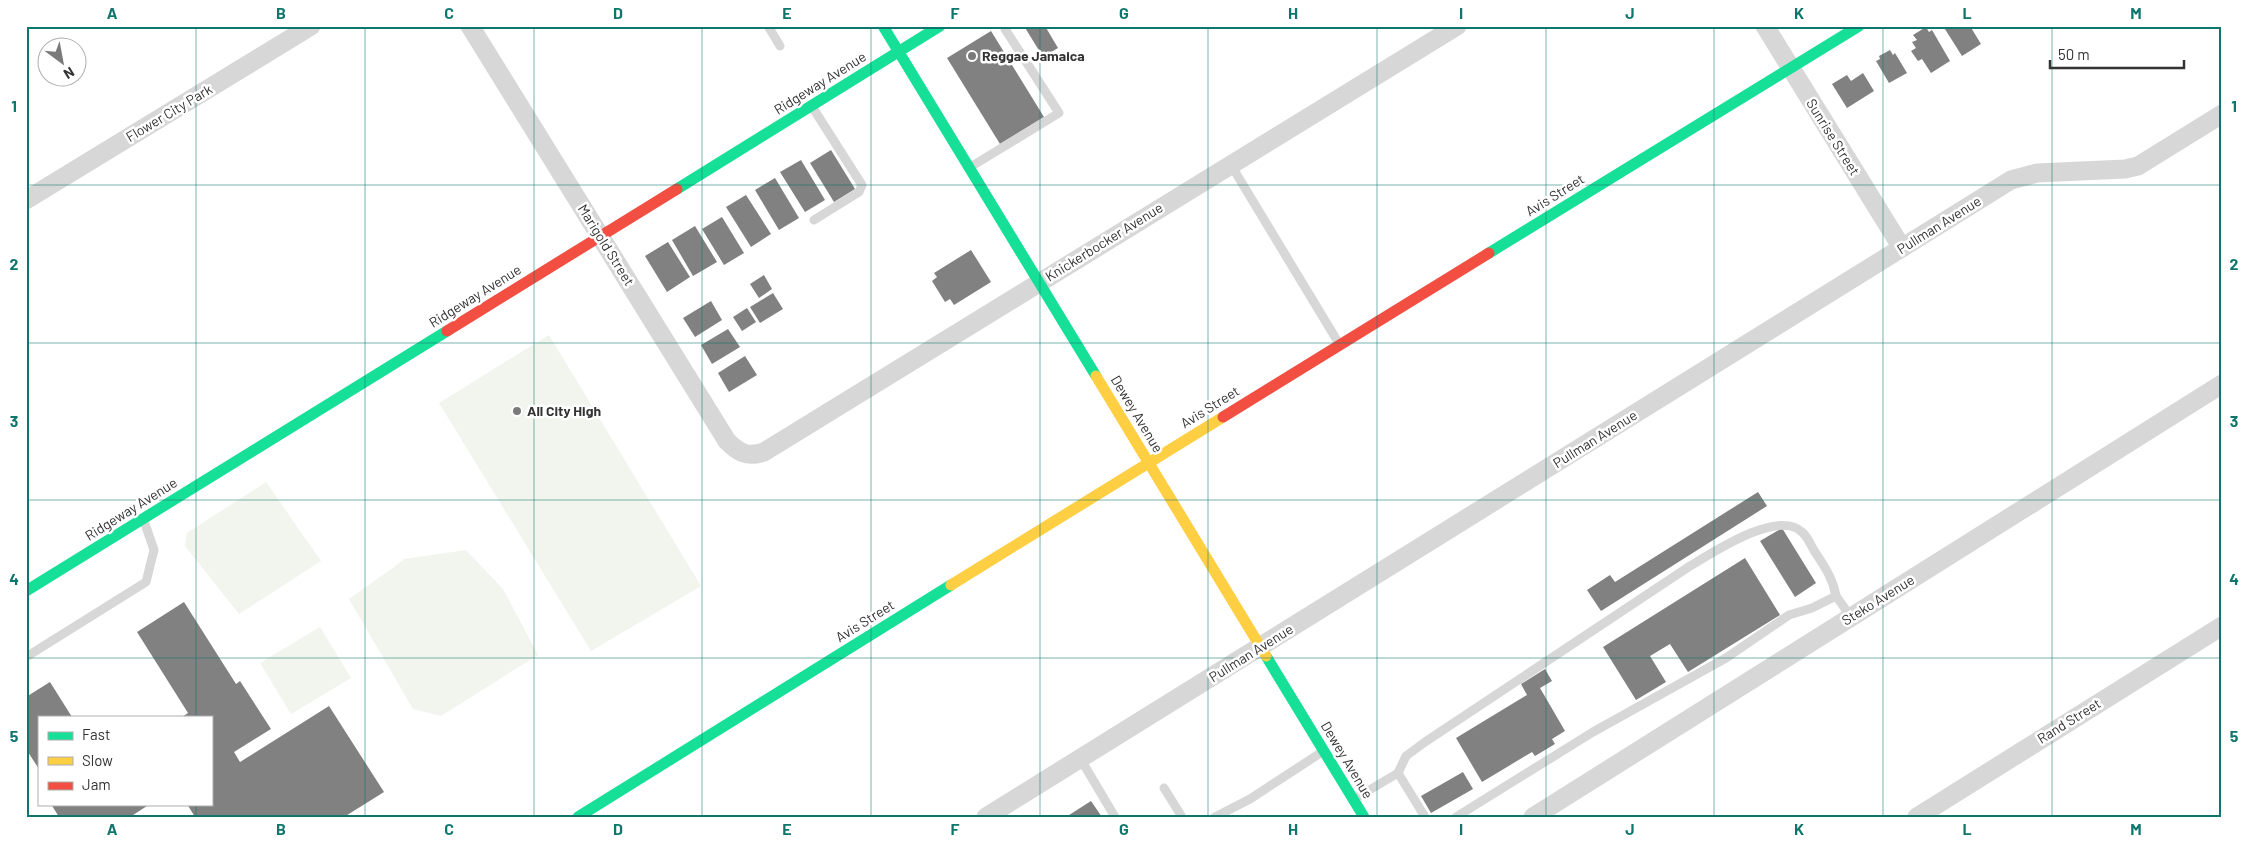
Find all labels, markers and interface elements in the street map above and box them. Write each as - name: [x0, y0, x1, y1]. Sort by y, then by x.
- text: A: [107, 3, 118, 22]
- text: B: [276, 3, 286, 22]
- text: C: [444, 3, 454, 22]
- text: D: [613, 3, 623, 22]
- text: E: [782, 3, 792, 22]
- text: F: [951, 3, 960, 22]
- text: G: [1119, 3, 1129, 22]
- text: H: [1288, 3, 1298, 22]
- text: I: [1459, 3, 1463, 22]
- text: J: [1625, 3, 1635, 22]
- text: K: [1794, 3, 1804, 22]
- text: L: [1962, 3, 1972, 22]
- text: M: [2130, 3, 2142, 22]
- north arrow: [38, 38, 88, 88]
- scale bar: [2050, 38, 2184, 70]
- text: 50 m: [2058, 45, 2090, 63]
- street label: Ridgeway Avenue: [771, 47, 869, 118]
- place label: Reggae Jamaica: [982, 47, 1085, 64]
- marker: Reggae Jamaica: [966, 50, 978, 62]
- text: N: [61, 64, 78, 83]
- street label: Flower City Park: [123, 80, 215, 145]
- street label: Sunrise Street: [1803, 95, 1864, 178]
- text: 1: [11, 96, 17, 115]
- text: 1: [2231, 96, 2237, 115]
- street label: Avis Street: [1522, 170, 1587, 219]
- street label: Pullman Avenue: [1894, 192, 1984, 257]
- street label: Knickerbocker Avenue: [1042, 199, 1166, 285]
- street label: Marigold Street: [575, 201, 638, 289]
- text: 2: [10, 254, 19, 273]
- text: 2: [2230, 254, 2239, 273]
- street label: Ridgeway Avenue: [426, 260, 524, 331]
- street label: Dewey Avenue: [1108, 372, 1167, 455]
- street label: Avis Street: [1177, 382, 1242, 431]
- place label: All City High: [527, 402, 601, 419]
- marker: All City High: [511, 405, 523, 417]
- street label: Pullman Avenue: [1550, 406, 1640, 471]
- text: 3: [10, 411, 18, 430]
- text: 3: [2230, 411, 2238, 430]
- street label: Ridgeway Avenue: [82, 473, 180, 544]
- text: 4: [9, 569, 19, 588]
- text: 4: [2229, 569, 2239, 588]
- street label: Steko Avenue: [1838, 571, 1917, 629]
- street label: Avis Street: [832, 596, 897, 645]
- street label: Pullman Avenue: [1206, 620, 1296, 685]
- street label: Rand Street: [2034, 694, 2104, 747]
- legend: [38, 716, 212, 806]
- street label: Dewey Avenue: [1318, 718, 1377, 801]
- text: Fast: [82, 725, 110, 743]
- text: 5: [10, 726, 19, 745]
- text: 5: [2230, 726, 2239, 745]
- text: Slow: [82, 751, 113, 769]
- text: Jam: [82, 775, 111, 793]
- text: A: [107, 819, 118, 838]
- text: B: [276, 819, 286, 838]
- text: C: [444, 819, 454, 838]
- text: D: [613, 819, 623, 838]
- text: E: [782, 819, 792, 838]
- text: F: [951, 819, 960, 838]
- text: G: [1119, 819, 1129, 838]
- text: H: [1288, 819, 1298, 838]
- text: I: [1459, 819, 1463, 838]
- text: J: [1625, 819, 1635, 838]
- text: K: [1794, 819, 1804, 838]
- text: L: [1962, 819, 1972, 838]
- text: M: [2130, 819, 2142, 838]

